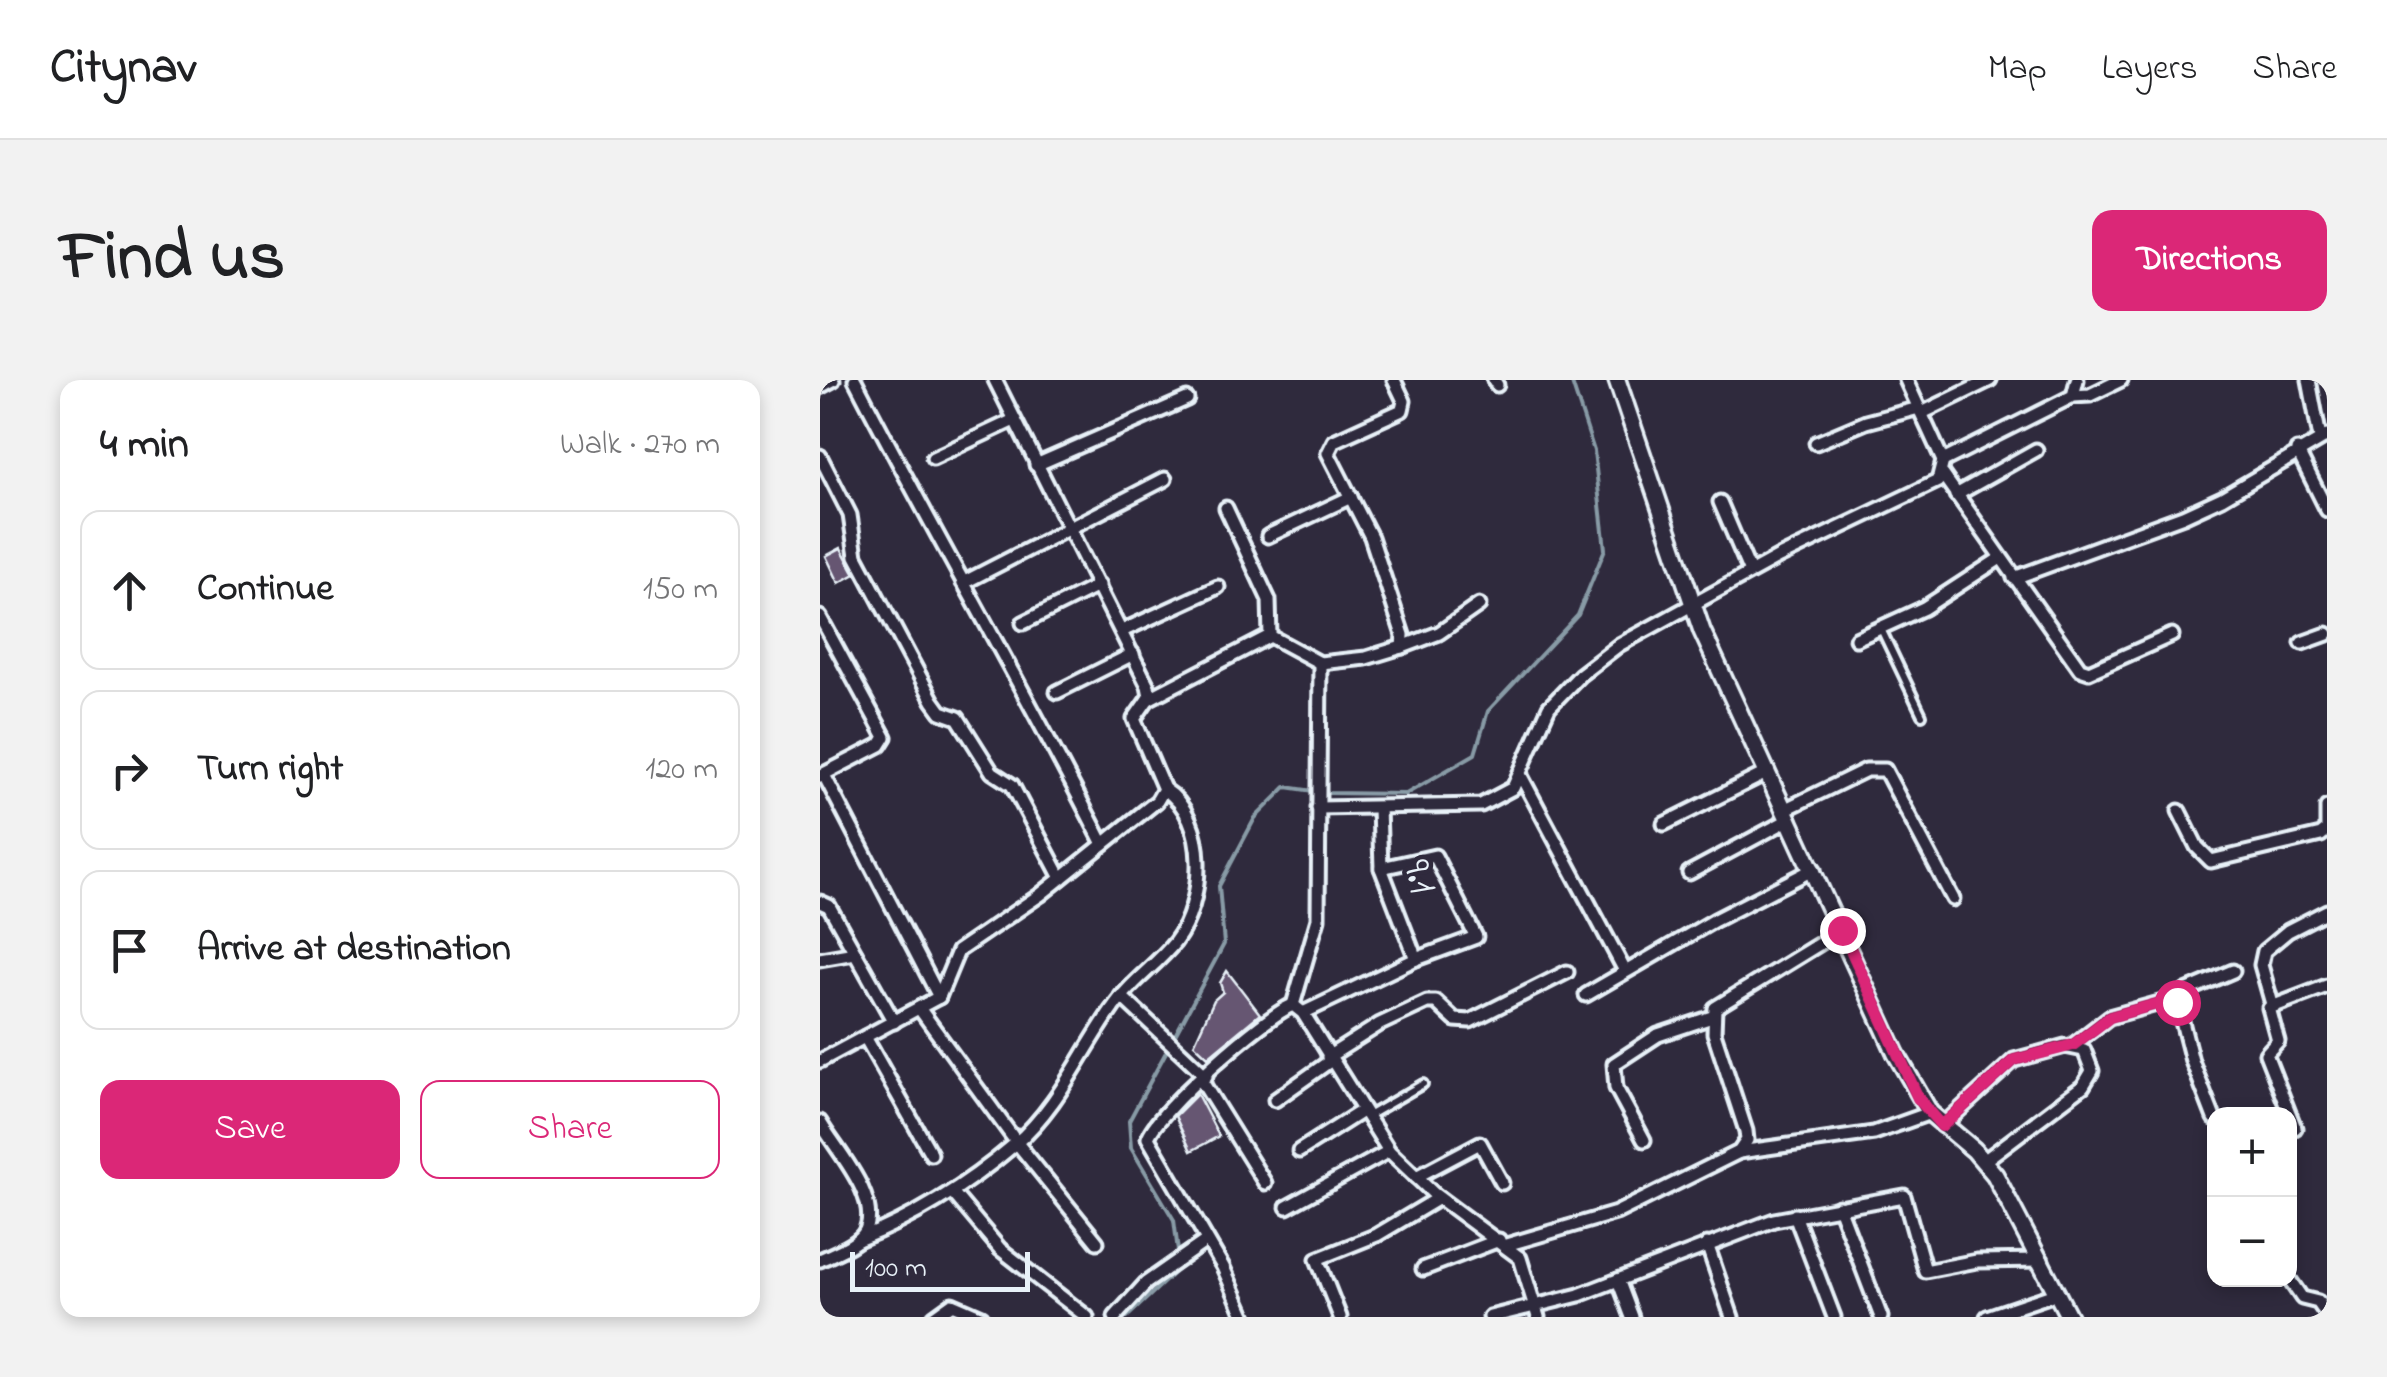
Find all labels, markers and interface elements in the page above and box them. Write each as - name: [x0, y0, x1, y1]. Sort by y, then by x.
- text: Citynav: [50, 34, 196, 104]
- text: Map: [1988, 44, 2047, 95]
- text: Layers: [2102, 44, 2197, 95]
- text: Share: [2252, 44, 2337, 95]
- text: Find us: [60, 209, 285, 311]
- button: Directions: [2092, 210, 2327, 311]
- text: 4 min: [100, 415, 189, 476]
- text: Walk · 270 m: [560, 422, 720, 469]
- text: Continue: [197, 562, 333, 618]
- icon: ahead: [102, 563, 157, 618]
- text: 150 m: [643, 567, 718, 614]
- text: Turn right: [197, 742, 343, 798]
- icon: right: [102, 743, 157, 798]
- text: 120 m: [645, 747, 718, 794]
- street label: 9.1: [1385, 853, 1451, 902]
- route end: [1820, 908, 1866, 954]
- text: Arrive at destination: [197, 922, 511, 978]
- icon: arrive: [102, 923, 157, 978]
- route start: [2155, 980, 2201, 1026]
- button: Save: [100, 1080, 400, 1179]
- button: Share: [420, 1080, 720, 1179]
- map controls: [2207, 1107, 2297, 1287]
- button: +: [2207, 1107, 2297, 1197]
- button: −: [2207, 1197, 2297, 1287]
- scale bar: [850, 1247, 1030, 1291]
- text: 100 m: [865, 1249, 927, 1290]

